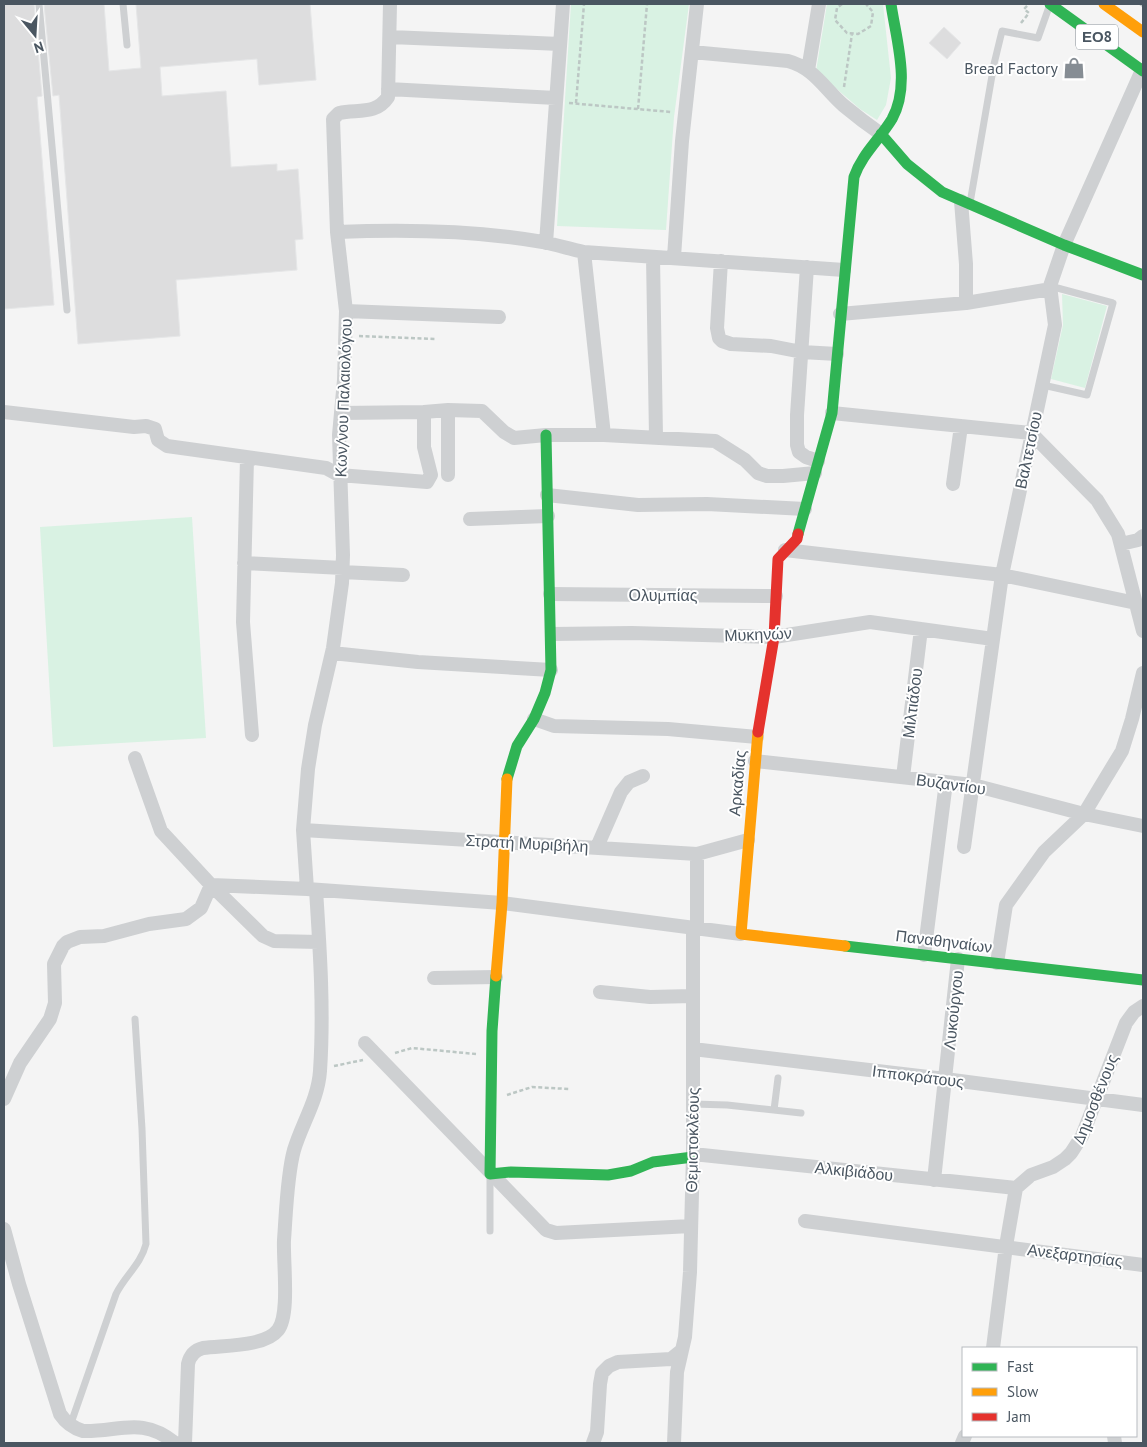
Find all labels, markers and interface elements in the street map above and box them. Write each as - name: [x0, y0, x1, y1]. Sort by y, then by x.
- north arrow: [10, 10, 60, 60]
- road number: ΕΟ8: [1076, 24, 1118, 50]
- text: N: [32, 37, 46, 57]
- shop icon: Bread Factory: [1061, 55, 1087, 81]
- place label: Bread Factory: [964, 58, 1059, 78]
- street label: Κων/νου Παλαιολόγου: [330, 318, 356, 478]
- street label: Βαλτετσίου: [1010, 410, 1046, 490]
- street label: Ολυμπίας: [629, 585, 698, 605]
- street label: Μυκηνών: [724, 623, 792, 645]
- street label: Μιλτιάδου: [898, 667, 926, 739]
- street label: Αρκαδίας: [724, 749, 750, 817]
- street label: Βυζαντίου: [915, 769, 987, 799]
- street label: Στρατή Μυριβήλη: [465, 830, 589, 856]
- street label: Παναθηναίων: [895, 925, 993, 957]
- street label: Λυκούργου: [939, 969, 967, 1051]
- street label: Δημοσθένους: [1068, 1051, 1122, 1147]
- street label: Ιπποκράτους: [871, 1060, 965, 1092]
- street label: Θεμιστοκλέους: [681, 1087, 703, 1193]
- street label: Αλκιβιάδου: [814, 1157, 894, 1185]
- street label: Ανεξαρτησίας: [1026, 1239, 1124, 1271]
- legend: [962, 1347, 1137, 1437]
- text: Fast: [1007, 1357, 1034, 1376]
- text: Slow: [1007, 1382, 1038, 1401]
- text: Jam: [1006, 1407, 1031, 1426]

